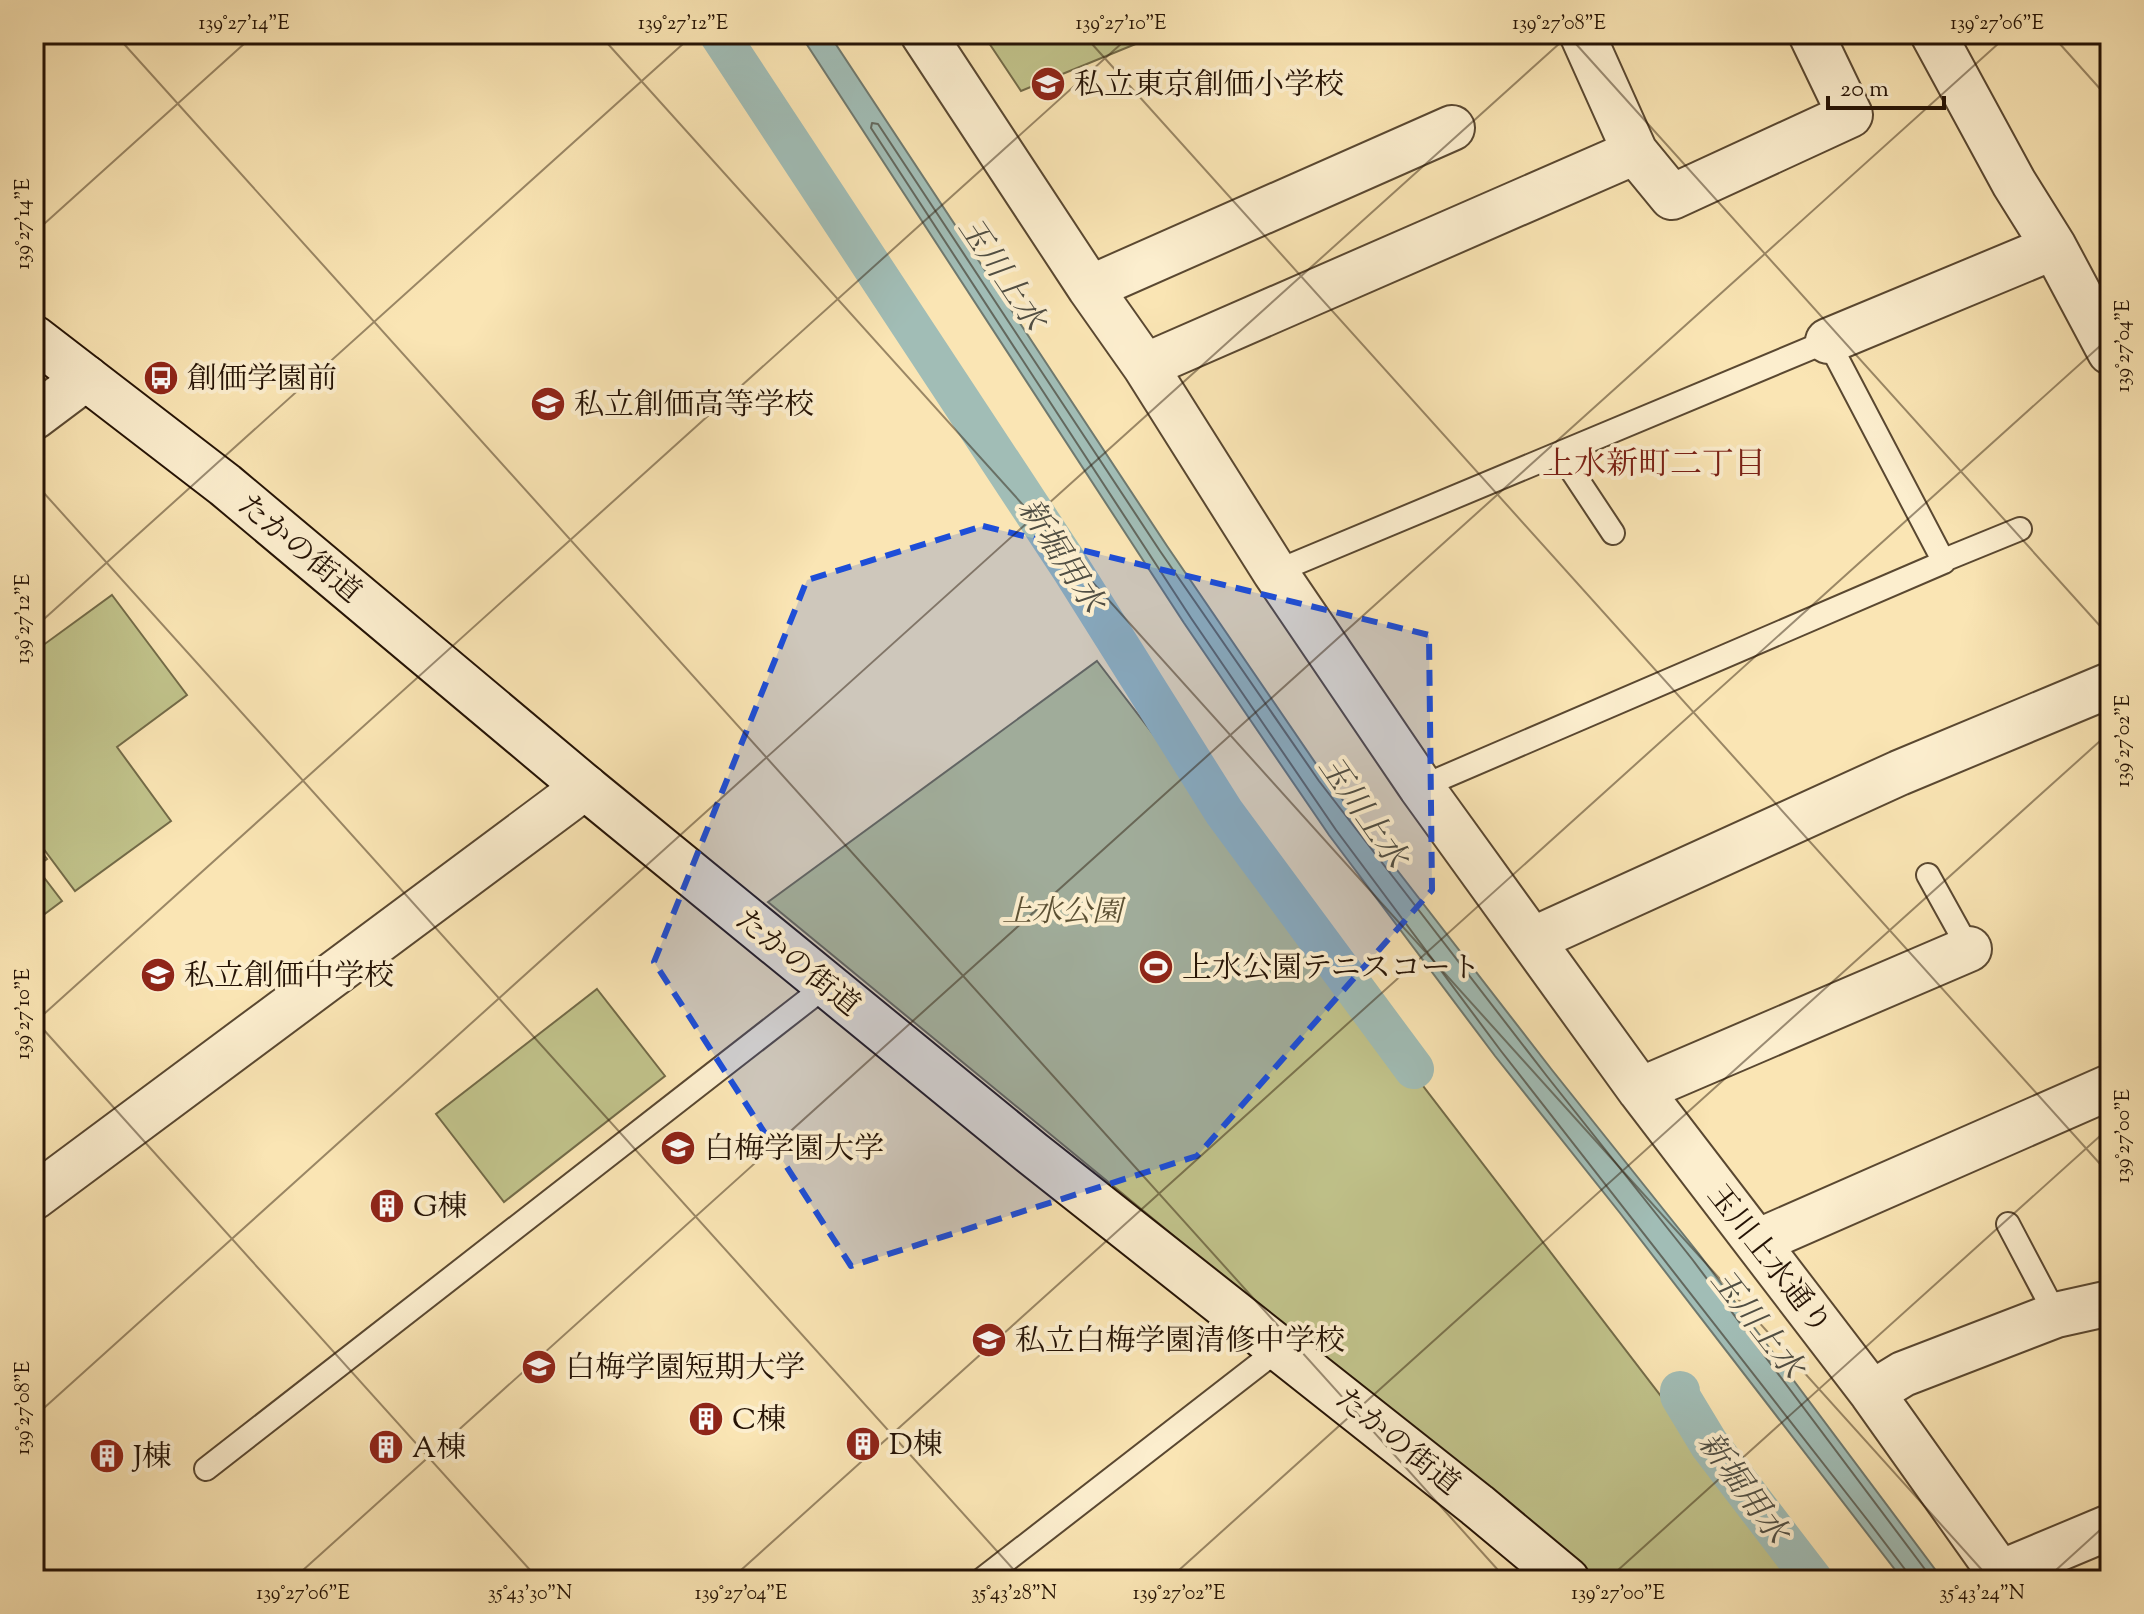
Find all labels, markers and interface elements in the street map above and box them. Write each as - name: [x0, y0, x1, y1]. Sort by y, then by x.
- text: 139°27'14"E: [198, 10, 290, 39]
- text: 139°27'12"E: [638, 10, 728, 39]
- text: 139°27'10"E: [1076, 10, 1166, 39]
- text: 139°27'08"E: [1512, 10, 1606, 39]
- text: 139°27'06"E: [1950, 10, 2044, 39]
- scale bar: [1828, 60, 1944, 110]
- school or university icon: 私立東京創価小学校: [1029, 65, 1067, 103]
- place label: 私立東京創価小学校: [1074, 65, 1344, 108]
- text: 20 m: [1840, 73, 1889, 107]
- text: 139°27'14"E: [10, 178, 39, 270]
- water label: 玉川上水: [946, 209, 1057, 343]
- text: 139°27'04"E: [2110, 300, 2139, 392]
- bus stop icon: 創価学園前: [142, 359, 180, 397]
- place label: 創価学園前: [187, 359, 337, 402]
- school or university icon: 私立創価高等学校: [529, 385, 567, 423]
- place label: 私立創価高等学校: [574, 385, 814, 428]
- district label: 上水新町二丁目: [1542, 443, 1766, 489]
- street label: たかの街道: [227, 485, 370, 615]
- water label: 新堀用水: [1005, 490, 1115, 625]
- text: 139°27'12"E: [10, 574, 39, 664]
- text: 139°27'02"E: [2110, 695, 2139, 787]
- water label: 玉川上水: [1306, 747, 1419, 881]
- park label: 上水公園: [1002, 892, 1127, 935]
- street label: たかの街道: [725, 900, 868, 1028]
- sports icon: 上水公園テニスコート: [1137, 948, 1175, 986]
- place label: 上水公園テニスコート: [1182, 948, 1481, 991]
- school or university icon: 私立創価中学校: [139, 956, 177, 994]
- place label: 私立創価中学校: [184, 956, 394, 999]
- text: 139°27'10"E: [10, 969, 39, 1059]
- text: 139°27'00"E: [2110, 1089, 2139, 1183]
- school or university icon: 白梅学園大学: [659, 1129, 697, 1167]
- place label: 白梅学園大学: [704, 1129, 884, 1172]
- street label: 玉川上水通り: [1700, 1177, 1840, 1341]
- building icon: G棟: [368, 1187, 406, 1225]
- place label: G棟: [413, 1187, 468, 1230]
- water label: 玉川上水: [1703, 1261, 1813, 1385]
- school or university icon: 私立白梅学園清修中学校: [970, 1321, 1008, 1359]
- place label: 私立白梅学園清修中学校: [1015, 1321, 1345, 1364]
- school or university icon: 白梅学園短期大学: [520, 1348, 558, 1386]
- place label: 白梅学園短期大学: [565, 1348, 805, 1391]
- text: 139°27'08"E: [10, 1361, 39, 1455]
- street label: たかの街道: [1325, 1379, 1468, 1507]
- building icon: C棟: [687, 1400, 725, 1438]
- place label: C棟: [732, 1400, 786, 1443]
- water label: 新堀用水: [1685, 1423, 1800, 1556]
- building icon: D棟: [844, 1425, 882, 1463]
- place label: D棟: [889, 1425, 943, 1468]
- building icon: A棟: [367, 1428, 405, 1466]
- place label: A棟: [412, 1428, 466, 1471]
- building icon: J棟: [88, 1437, 126, 1475]
- place label: J棟: [131, 1437, 172, 1480]
- text: 139°27'06"E: [256, 1580, 350, 1609]
- text: 35°43'30"N: [488, 1580, 572, 1609]
- text: 139°27'04"E: [695, 1580, 787, 1609]
- text: 35°43'28"N: [971, 1580, 1057, 1609]
- text: 139°27'02"E: [1133, 1580, 1225, 1609]
- text: 139°27'00"E: [1571, 1580, 1665, 1609]
- text: 35°43'24"N: [1939, 1580, 2025, 1609]

